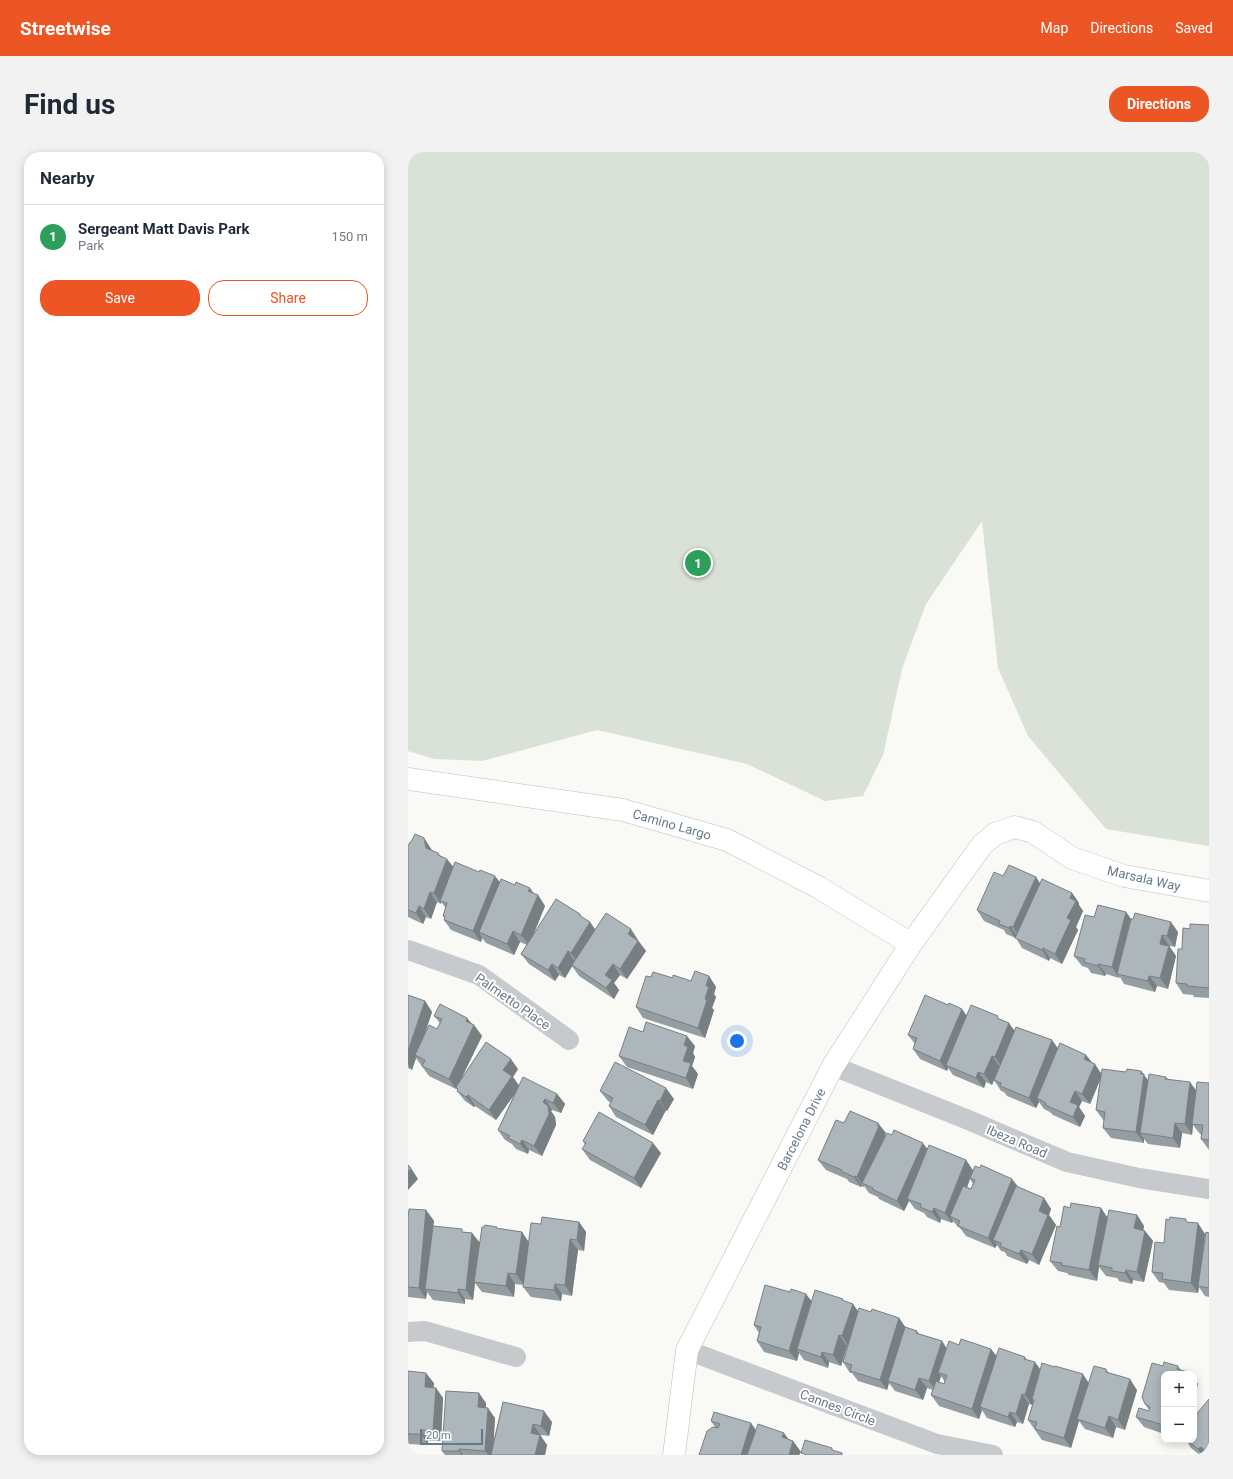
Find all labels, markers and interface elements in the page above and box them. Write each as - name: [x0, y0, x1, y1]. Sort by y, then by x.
- text: Streetwise: [20, 17, 111, 40]
- text: Map: [1041, 20, 1068, 36]
- text: Directions: [1090, 20, 1153, 36]
- text: Saved: [1175, 20, 1213, 36]
- button: Directions: [1109, 86, 1209, 122]
- text: Find us: [24, 88, 115, 121]
- text: Nearby: [40, 168, 95, 188]
- text: Sergeant Matt Davis Park: [78, 220, 249, 238]
- text: 1: [49, 229, 57, 244]
- text: 150 m: [331, 229, 368, 244]
- text: Park: [78, 238, 104, 253]
- button: Save: [40, 280, 200, 316]
- button: Share: [208, 280, 368, 316]
- pin: 1: [685, 548, 711, 578]
- street label: Camino Largo: [631, 806, 713, 843]
- street label: Marsala Way: [1106, 863, 1182, 894]
- street label: Palmetto Place: [472, 970, 553, 1033]
- your location: [727, 1031, 747, 1051]
- street label: Barcelona Drive: [774, 1085, 829, 1173]
- street label: Ibeza Road: [984, 1122, 1049, 1161]
- map controls: [1161, 1371, 1197, 1443]
- button: +: [1161, 1371, 1197, 1407]
- street label: Cannes Circle: [798, 1386, 878, 1429]
- button: −: [1161, 1407, 1197, 1443]
- scale bar: [420, 1427, 483, 1446]
- text: 20 m: [426, 1429, 451, 1442]

